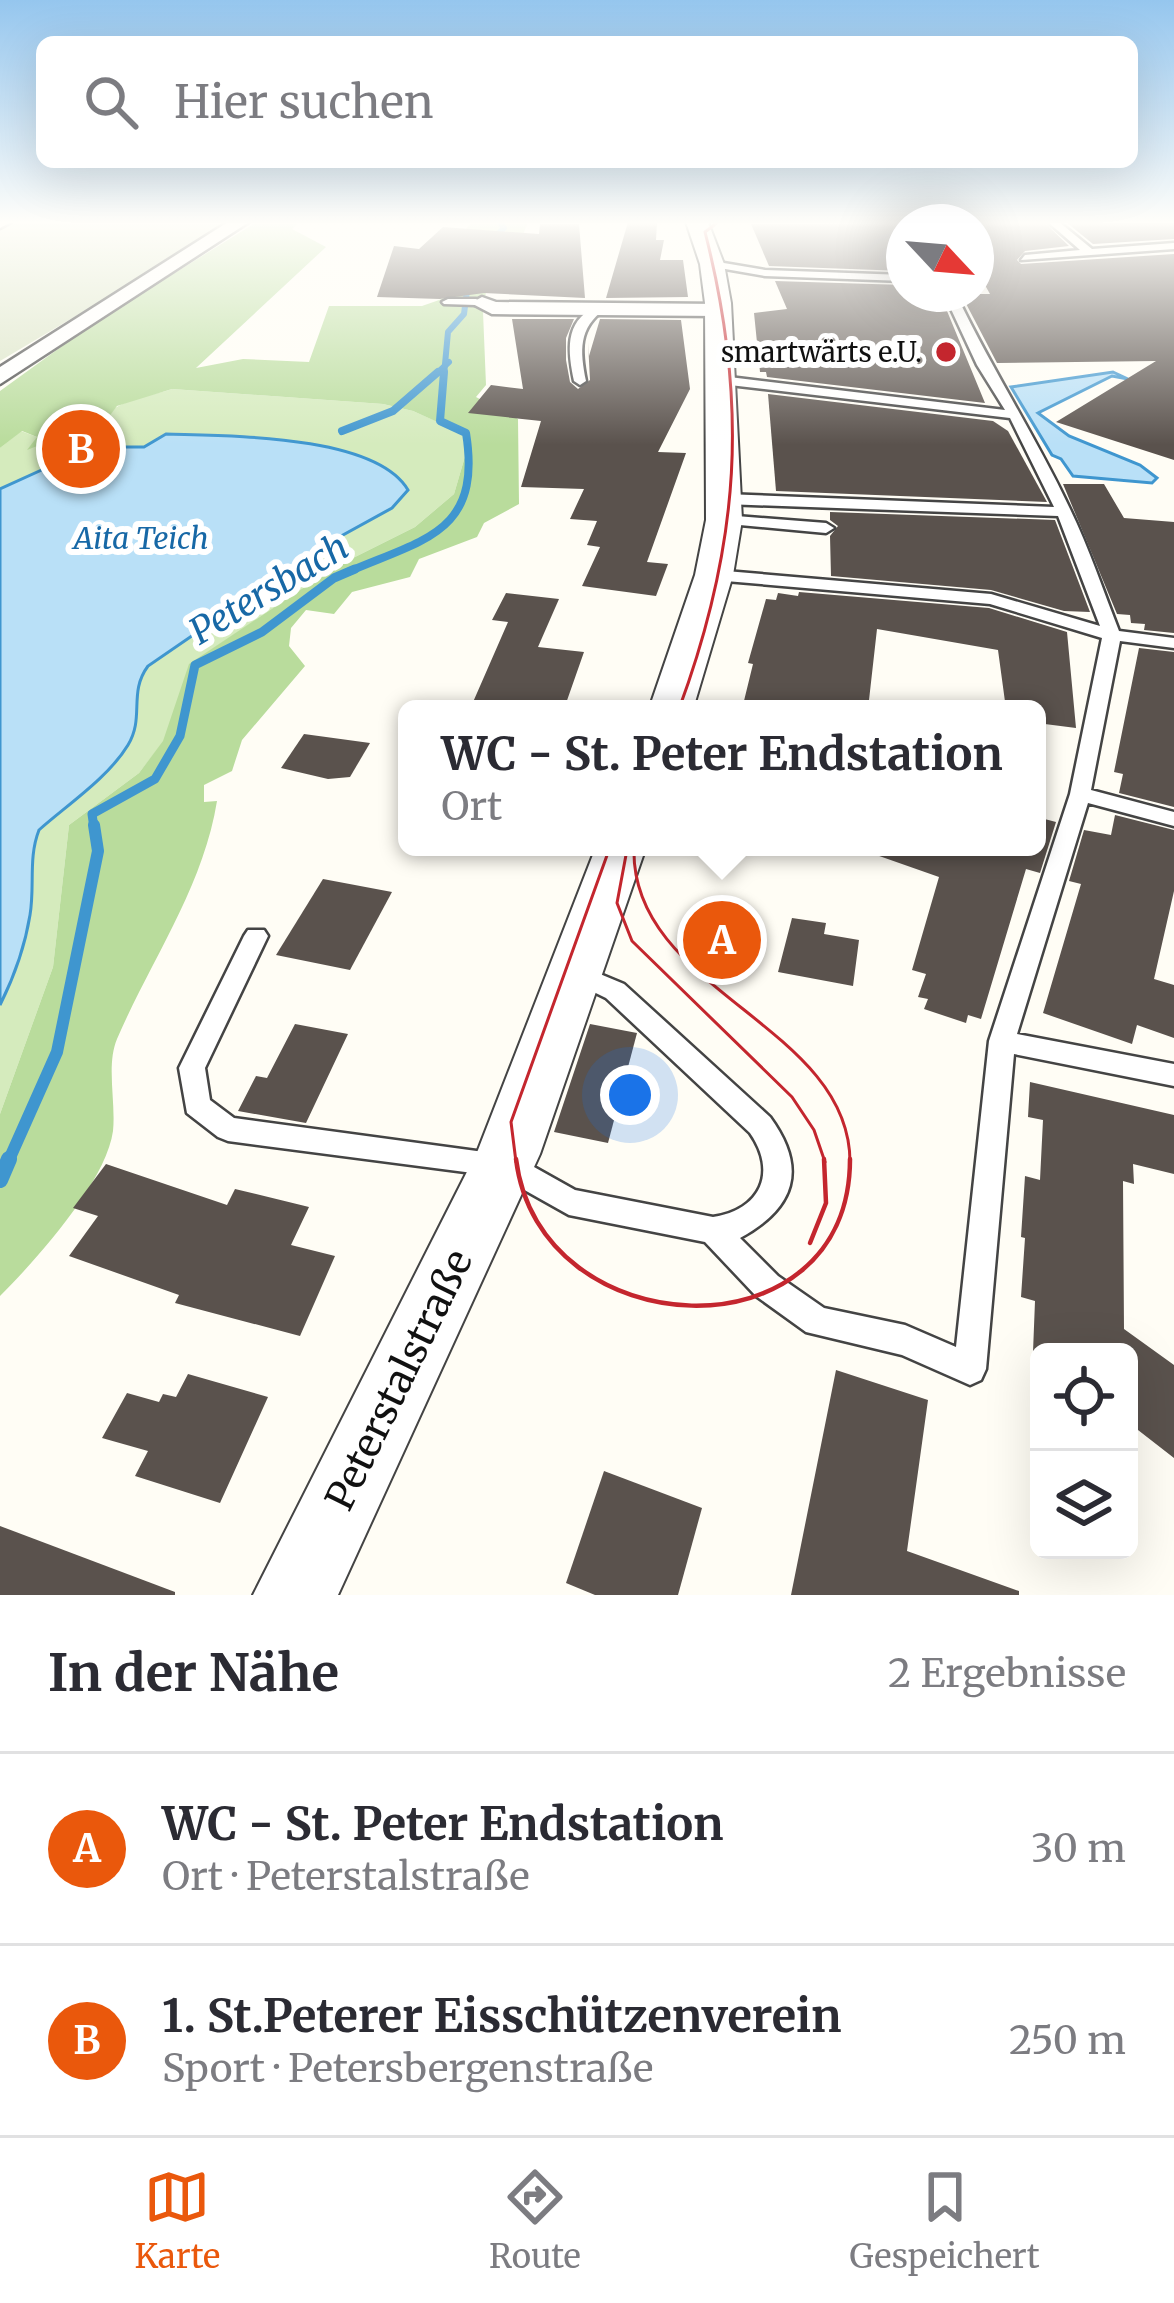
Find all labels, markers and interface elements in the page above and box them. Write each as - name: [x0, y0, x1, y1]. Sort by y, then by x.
- search box: [36, 36, 1138, 168]
- icon: search: [78, 69, 144, 135]
- text: Hier suchen: [174, 74, 433, 130]
- north arrow: [886, 204, 994, 312]
- place label: smartwärts e.U.: [721, 335, 922, 369]
- marker: smartwärts e.U.: [933, 339, 959, 365]
- pin: B: [42, 404, 120, 494]
- water label: Aita Teich: [71, 519, 209, 557]
- water label: Petersbach: [181, 524, 357, 654]
- popup: [398, 700, 1046, 856]
- text: WC - St. Peter Endstation: [441, 726, 1003, 782]
- text: Ort: [441, 782, 502, 831]
- pin: A: [683, 895, 761, 985]
- your location: [600, 1065, 660, 1125]
- street label: Peterstalstraße: [315, 1242, 483, 1518]
- map controls: [1030, 1343, 1138, 1559]
- button: locate: [1030, 1343, 1138, 1451]
- button: layers: [1030, 1451, 1138, 1559]
- text: In der Nähe: [48, 1641, 339, 1705]
- text: 2 Ergebnisse: [888, 1649, 1126, 1698]
- text: WC - St. Peter Endstation: [162, 1796, 724, 1852]
- text: A: [73, 1824, 101, 1873]
- text: 30 m: [1031, 1824, 1126, 1873]
- text: Ort · Peterstalstraße: [162, 1852, 530, 1901]
- text: 1. St.Peterer Eisschützenverein: [162, 1988, 842, 2044]
- text: B: [73, 2016, 101, 2065]
- text: 250 m: [1009, 2016, 1126, 2065]
- text: Sport · Petersbergenstraße: [162, 2044, 653, 2093]
- tab: Karte: [134, 2164, 220, 2277]
- tab: Route: [489, 2164, 581, 2277]
- tab: Gespeichert: [850, 2164, 1040, 2277]

